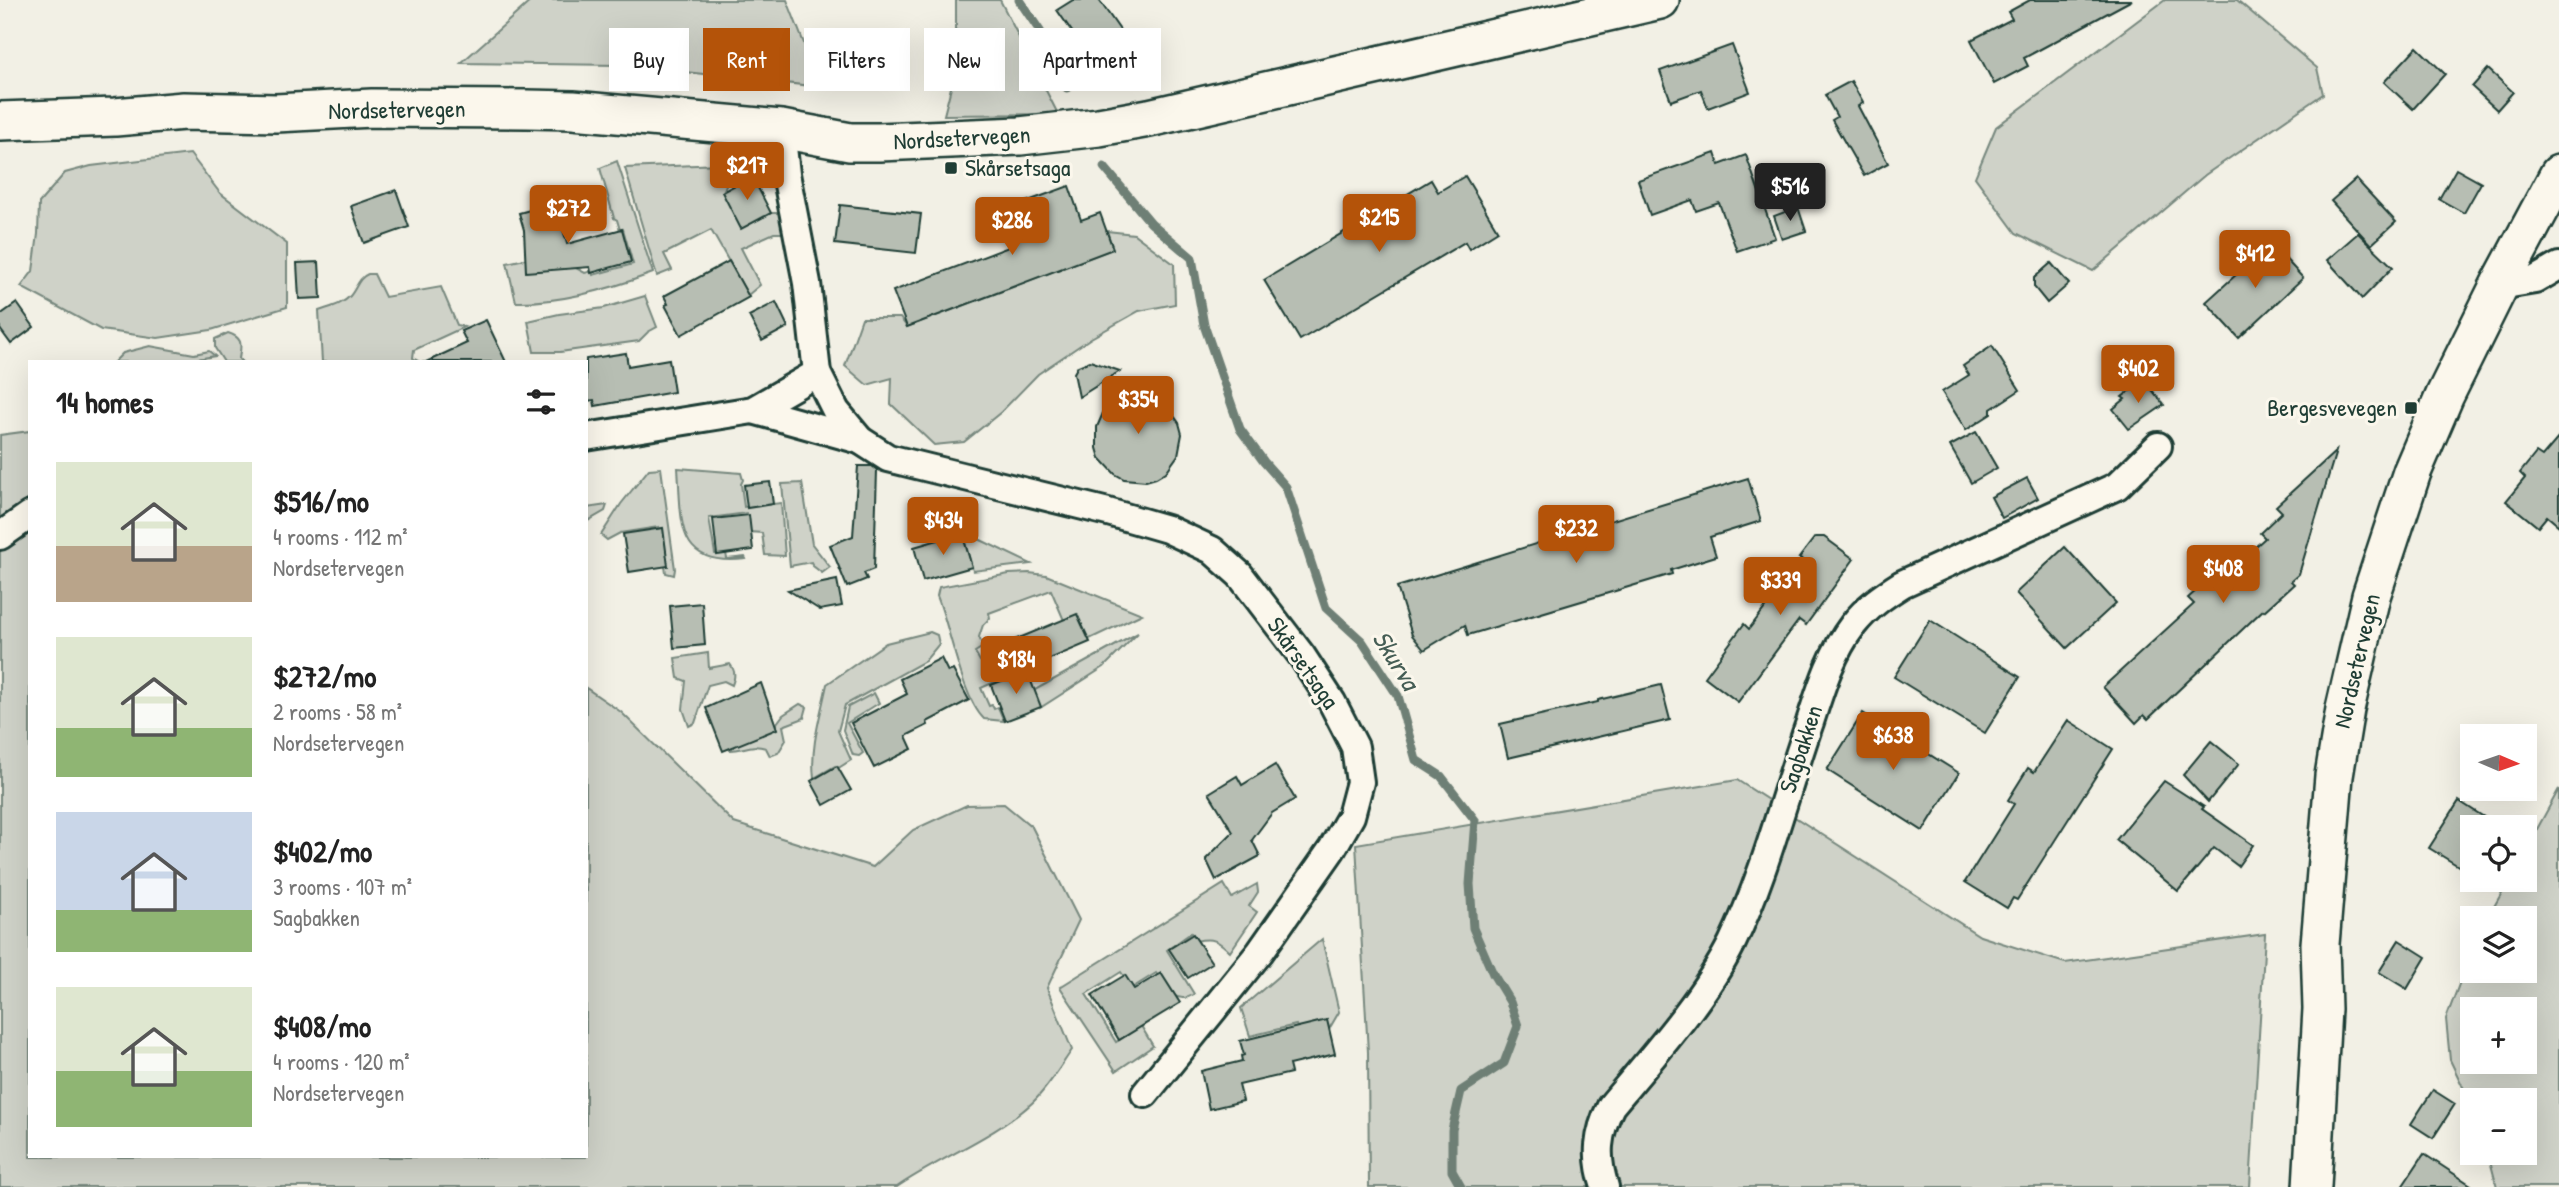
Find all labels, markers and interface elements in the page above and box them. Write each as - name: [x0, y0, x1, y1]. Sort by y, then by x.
- chip: Buy: [609, 28, 689, 91]
- chip: Rent: [703, 28, 790, 91]
- chip: Filters: [804, 28, 910, 91]
- chip: New: [924, 28, 1005, 91]
- chip: Apartment: [1019, 28, 1161, 91]
- street label: Nordsetervegen: [328, 92, 466, 126]
- street label: Nordsetervegen: [893, 117, 1031, 157]
- pin: $217: [706, 142, 788, 202]
- text: $217: [726, 149, 768, 180]
- place label: Skårsetsaga: [965, 151, 1070, 183]
- marker: Skårsetsaga: [943, 160, 959, 176]
- pin: $516: [1749, 164, 1831, 223]
- text: $516: [1771, 170, 1809, 201]
- pin: $272: [527, 186, 609, 245]
- text: $272: [546, 192, 590, 223]
- pin: $215: [1338, 194, 1420, 254]
- pin: $286: [971, 198, 1053, 257]
- text: $215: [1359, 201, 1399, 232]
- text: $286: [991, 204, 1033, 235]
- pin: $412: [2214, 230, 2296, 290]
- text: $412: [2235, 237, 2275, 268]
- pin: $402: [2097, 346, 2179, 405]
- text: $402: [2117, 352, 2159, 383]
- pin: $354: [1097, 376, 1179, 436]
- text: 14 homes: [56, 382, 154, 422]
- icon: filters: [522, 383, 560, 421]
- text: $354: [1118, 383, 1158, 414]
- place label: Bergesvevegen: [2267, 391, 2397, 423]
- marker: Bergesvevegen: [2403, 400, 2419, 416]
- text: $516/mo: [273, 481, 369, 521]
- icon: home: [112, 490, 196, 574]
- pin: $434: [902, 498, 984, 557]
- text: $434: [923, 504, 963, 535]
- pin: $232: [1535, 505, 1617, 565]
- text: $232: [1554, 512, 1598, 543]
- text: 4 rooms · 112 m²: [273, 521, 408, 552]
- pin: $408: [2182, 546, 2264, 605]
- text: Nordsetervegen: [273, 552, 404, 583]
- text: $408: [2203, 552, 2243, 583]
- pin: $339: [1739, 558, 1821, 617]
- text: $339: [1760, 564, 1800, 595]
- street label: Nordsetervegen: [2325, 590, 2387, 731]
- street label: Skårsetsaga: [1260, 610, 1347, 715]
- water label: Skurva: [1365, 623, 1430, 698]
- pin: $184: [975, 636, 1057, 696]
- text: $184: [997, 643, 1035, 674]
- text: $272/mo: [273, 656, 376, 696]
- icon: home: [112, 665, 196, 749]
- text: 2 rooms · 58 m²: [273, 696, 402, 727]
- street label: Sagbakken: [1771, 701, 1829, 797]
- pin: $638: [1852, 712, 1934, 772]
- text: $638: [1872, 719, 1914, 750]
- north arrow: [2460, 724, 2538, 802]
- map controls: [2460, 724, 2537, 1165]
- text: Nordsetervegen: [273, 727, 404, 758]
- button: locate: [2460, 815, 2537, 892]
- text: $402/mo: [273, 831, 372, 871]
- icon: home: [112, 840, 196, 924]
- text: 3 rooms · 107 m²: [273, 871, 412, 902]
- text: Sagbakken: [273, 902, 360, 933]
- button: layers: [2460, 906, 2537, 983]
- button: +: [2460, 997, 2537, 1074]
- text: $408/mo: [273, 1006, 371, 1046]
- icon: home: [112, 1015, 196, 1099]
- text: 4 rooms · 120 m²: [273, 1046, 410, 1077]
- text: Nordsetervegen: [273, 1077, 404, 1108]
- button: −: [2460, 1088, 2537, 1165]

